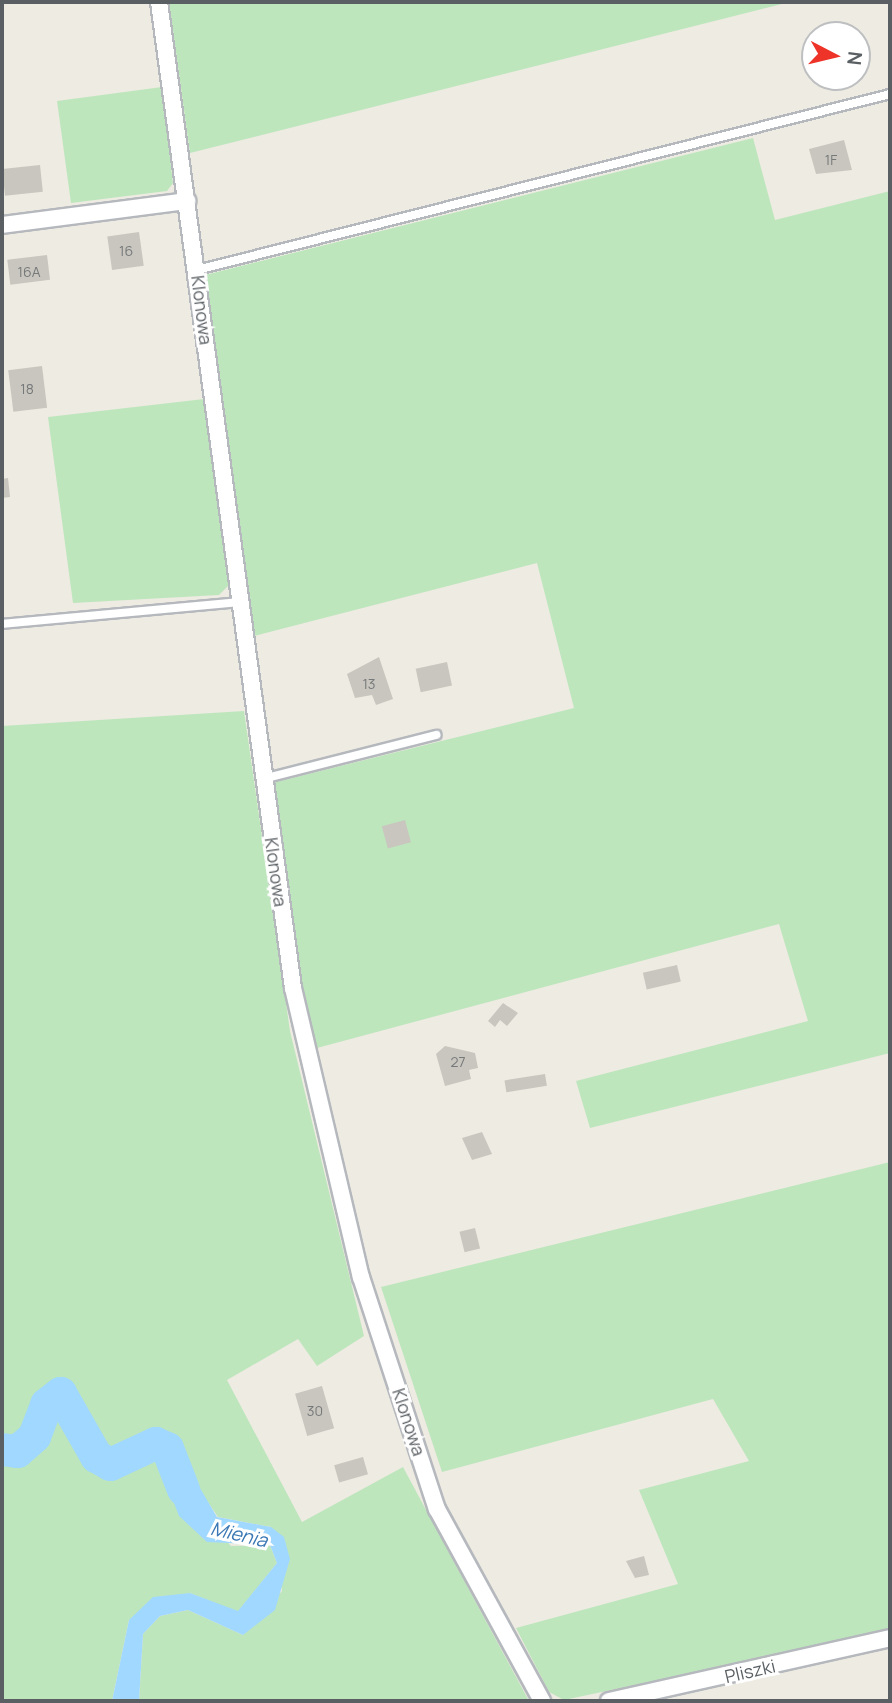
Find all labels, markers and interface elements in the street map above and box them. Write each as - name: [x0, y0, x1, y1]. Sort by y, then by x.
- north arrow: [801, 21, 871, 91]
- text: N: [841, 50, 869, 67]
- house number: 1F: [825, 152, 837, 168]
- house number: 16: [119, 243, 133, 259]
- house number: 16A: [17, 264, 41, 280]
- street label: Klonowa: [187, 274, 217, 346]
- house number: 18: [20, 381, 34, 397]
- house number: 13: [362, 676, 376, 692]
- street label: Klonowa: [260, 836, 292, 908]
- house number: 27: [450, 1054, 466, 1070]
- street label: Klonowa: [388, 1386, 430, 1458]
- house number: 30: [307, 1403, 323, 1419]
- water label: Mienia: [208, 1517, 270, 1553]
- street label: Pliszki: [723, 1655, 777, 1687]

